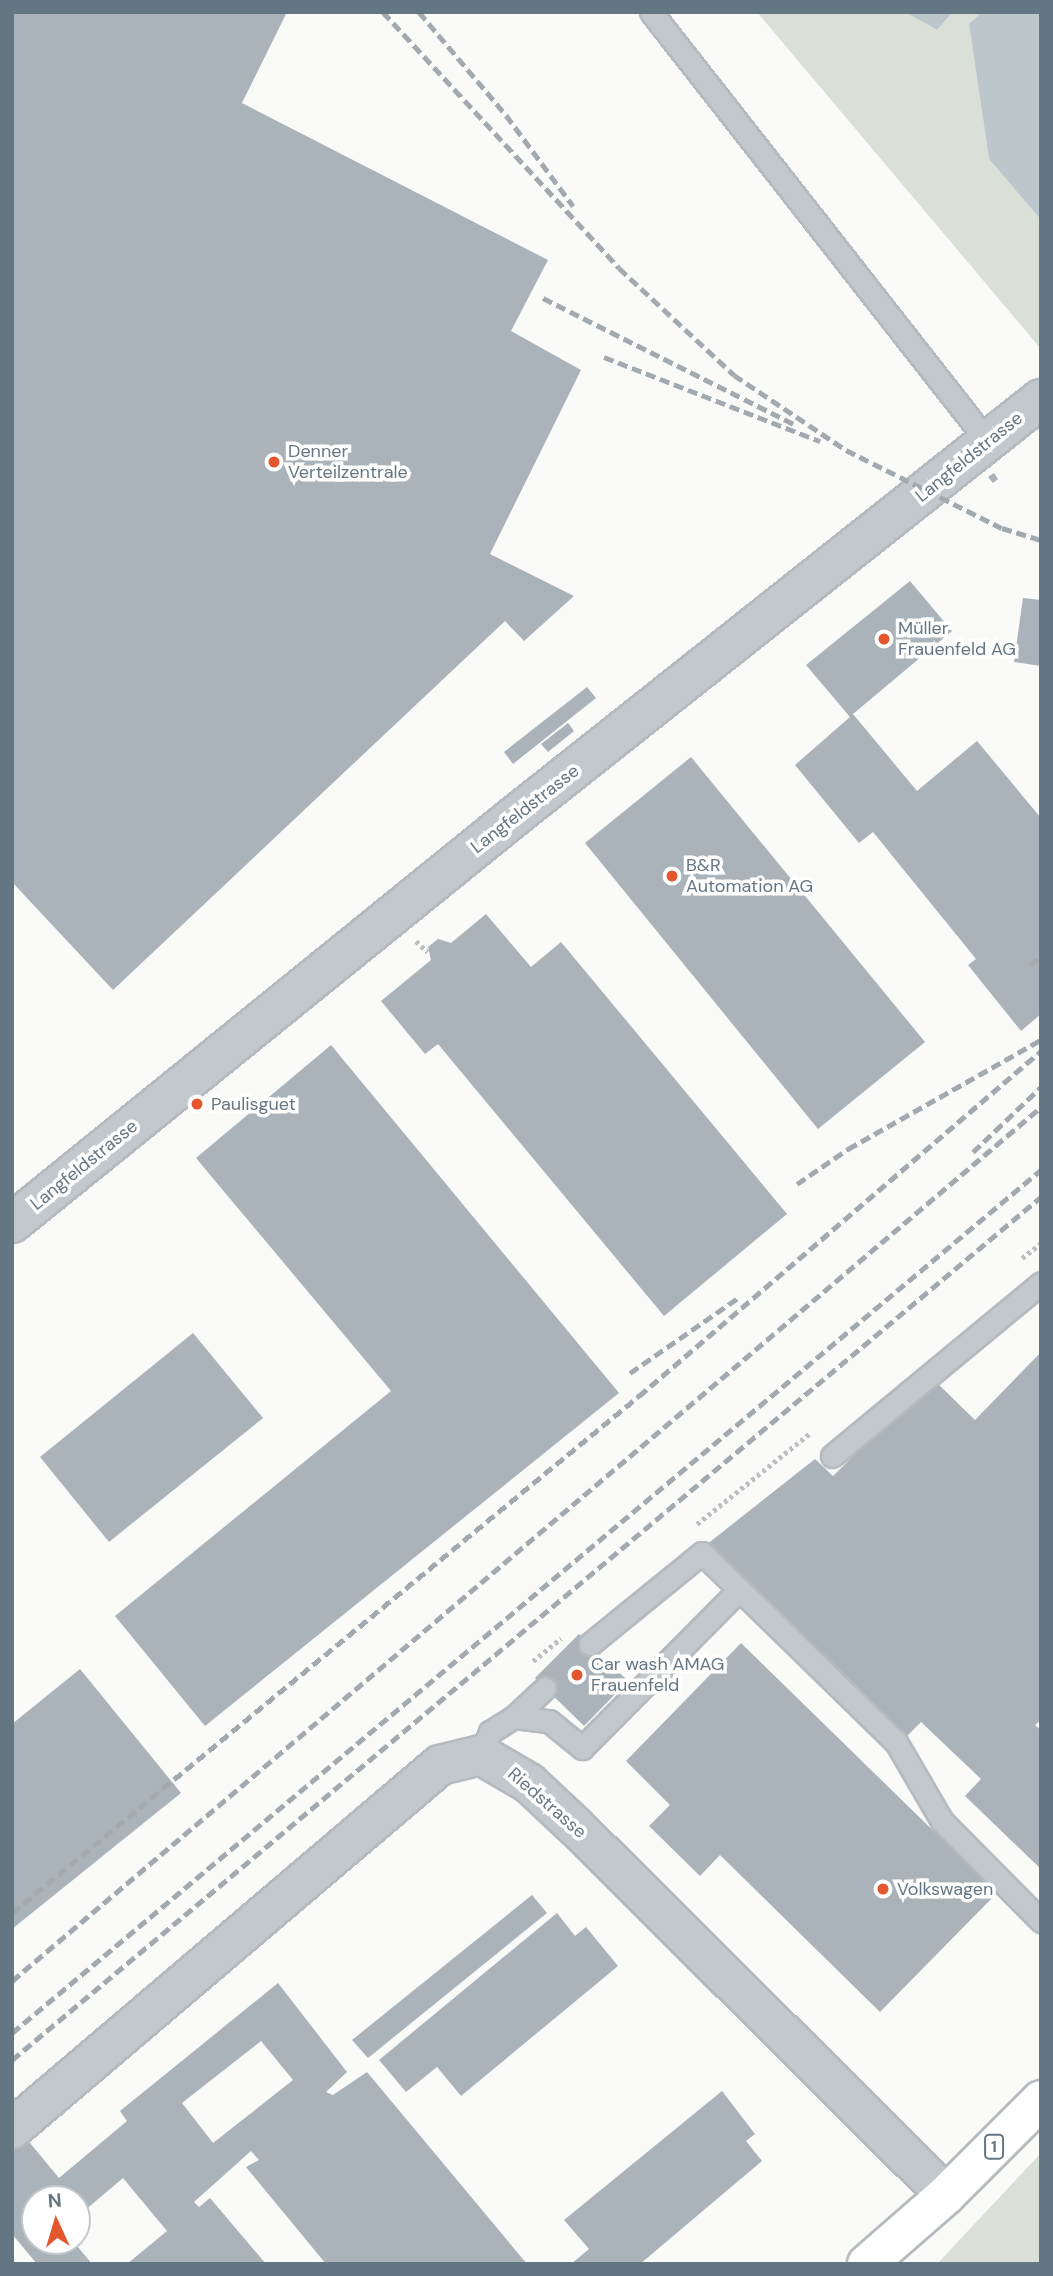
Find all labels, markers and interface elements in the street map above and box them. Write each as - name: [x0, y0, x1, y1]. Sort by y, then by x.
- street label: Langfeldstrasse: [911, 407, 1027, 507]
- place label: Denner Verteilzentrale: [288, 441, 408, 484]
- marker: Denner Verteilzentrale: [266, 454, 282, 470]
- place label: Müller Frauenfeld AG: [898, 618, 1016, 660]
- marker: Müller Frauenfeld AG: [876, 631, 892, 647]
- street label: Langfeldstrasse: [467, 760, 583, 858]
- place label: B&R Automation AG: [686, 855, 813, 898]
- marker: B&R Automation AG: [664, 868, 680, 884]
- place label: Paulisguet: [211, 1093, 296, 1115]
- marker: Paulisguet: [189, 1096, 205, 1112]
- street label: Langfeldstrasse: [26, 1115, 142, 1215]
- place label: Car wash AMAG Frauenfeld: [591, 1654, 724, 1696]
- marker: Car wash AMAG Frauenfeld: [569, 1667, 585, 1683]
- street label: Riedstrasse: [503, 1763, 591, 1843]
- place label: Volkswagen: [897, 1878, 993, 1900]
- marker: Volkswagen: [875, 1881, 891, 1897]
- road number: 1: [984, 2134, 1004, 2160]
- north arrow: [21, 2185, 91, 2255]
- text: N: [47, 2188, 62, 2214]

